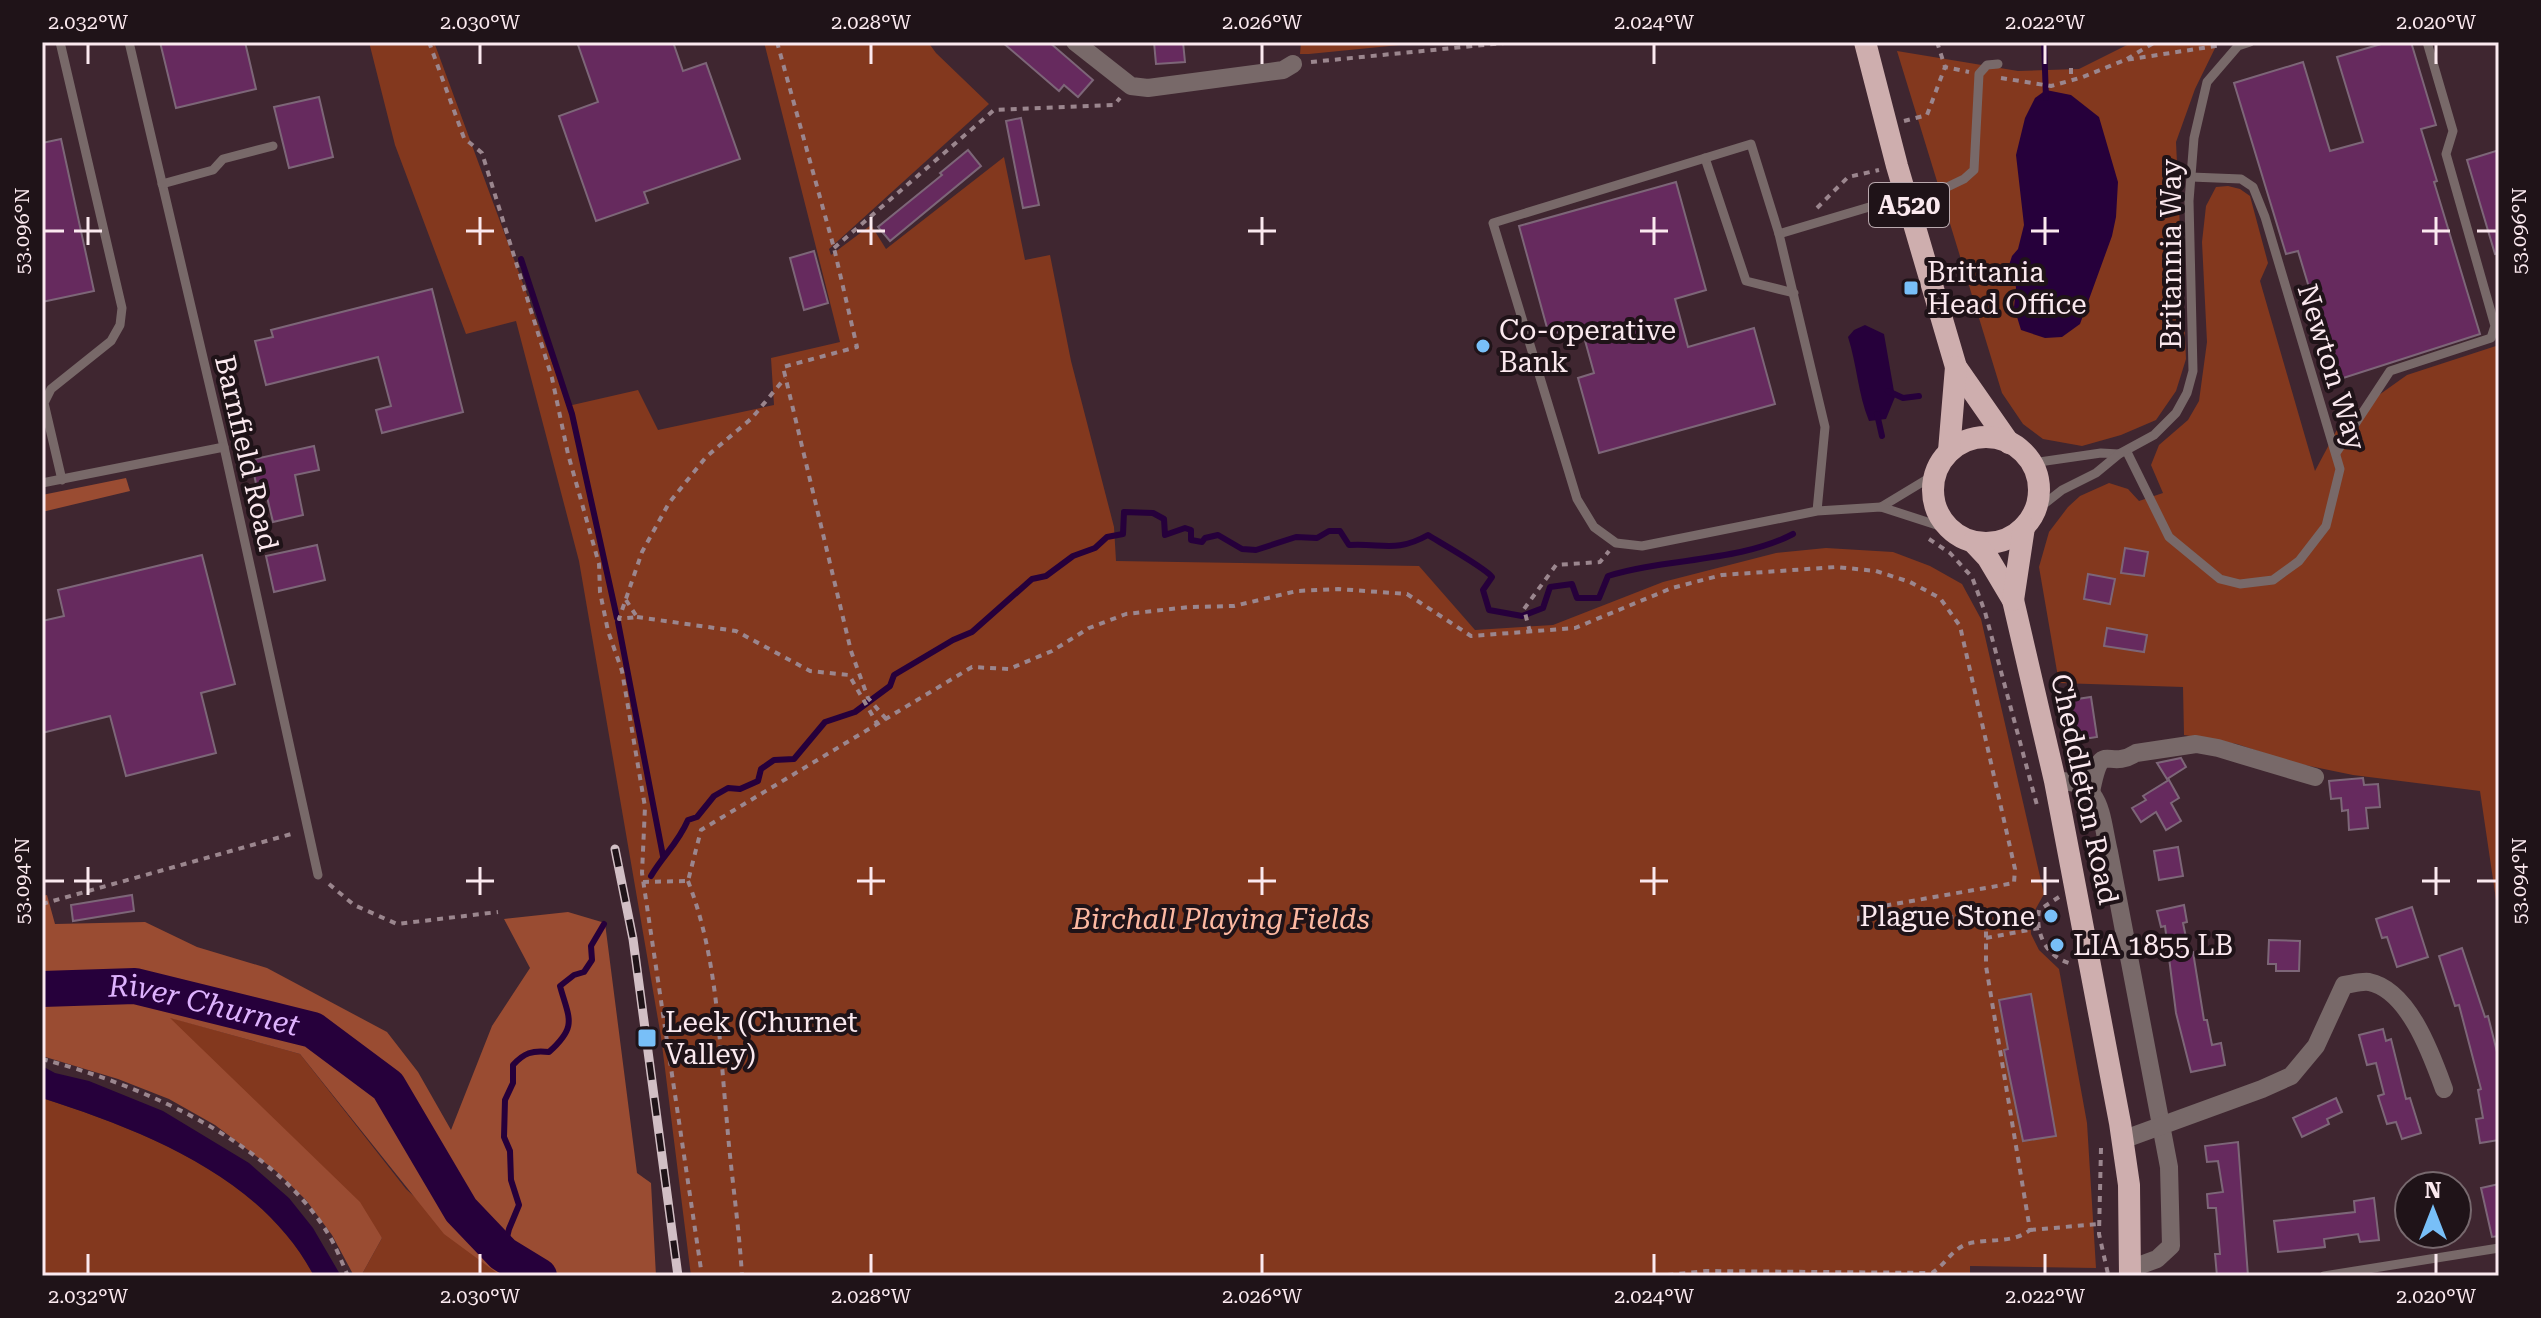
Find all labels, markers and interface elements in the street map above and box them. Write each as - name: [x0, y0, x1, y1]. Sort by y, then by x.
- text: 2.032°W: [48, 10, 129, 34]
- text: 2.030°W: [440, 10, 521, 34]
- text: 2.028°W: [831, 10, 912, 34]
- text: 2.026°W: [1222, 10, 1303, 34]
- text: 2.024°W: [1614, 10, 1695, 34]
- text: 2.022°W: [2005, 10, 2086, 34]
- text: 2.020°W: [2396, 10, 2477, 34]
- street label: Britannia Way: [2155, 158, 2188, 349]
- road number: A520: [1869, 183, 1949, 227]
- text: 53.096°N: [10, 188, 34, 274]
- text: 53.096°N: [2507, 188, 2531, 274]
- place label: Brittania Head Office: [1927, 256, 2087, 321]
- marker: Brittania Head Office: [1902, 279, 1920, 297]
- street label: Newton Way: [2291, 280, 2373, 455]
- place label: Co-operative Bank: [1499, 314, 1676, 379]
- marker: Co-operative Bank: [1474, 337, 1492, 355]
- street label: Barnfield Road: [208, 352, 285, 554]
- street label: Cheddleton Road: [2044, 671, 2125, 907]
- text: 53.094°N: [10, 838, 34, 924]
- text: 53.094°N: [2507, 838, 2531, 924]
- place label: Plague Stone: [1859, 900, 2035, 933]
- park label: Birchall Playing Fields: [1071, 903, 1370, 936]
- marker: Plague Stone: [2042, 907, 2060, 925]
- place label: LIA 1855 LB: [2073, 929, 2233, 962]
- marker: LIA 1855 LB: [2048, 936, 2066, 954]
- water label: River Churnet: [106, 968, 303, 1043]
- place label: Leek (Churnet Valley): [665, 1006, 858, 1071]
- marker: Leek (Churnet Valley): [636, 1027, 658, 1049]
- north arrow: [2393, 1170, 2473, 1250]
- text: N: [2425, 1178, 2442, 1203]
- text: 2.032°W: [48, 1284, 129, 1308]
- text: 2.030°W: [440, 1284, 521, 1308]
- text: 2.028°W: [831, 1284, 912, 1308]
- text: 2.026°W: [1222, 1284, 1303, 1308]
- text: 2.024°W: [1614, 1284, 1695, 1308]
- text: 2.022°W: [2005, 1284, 2086, 1308]
- text: 2.020°W: [2396, 1284, 2477, 1308]

